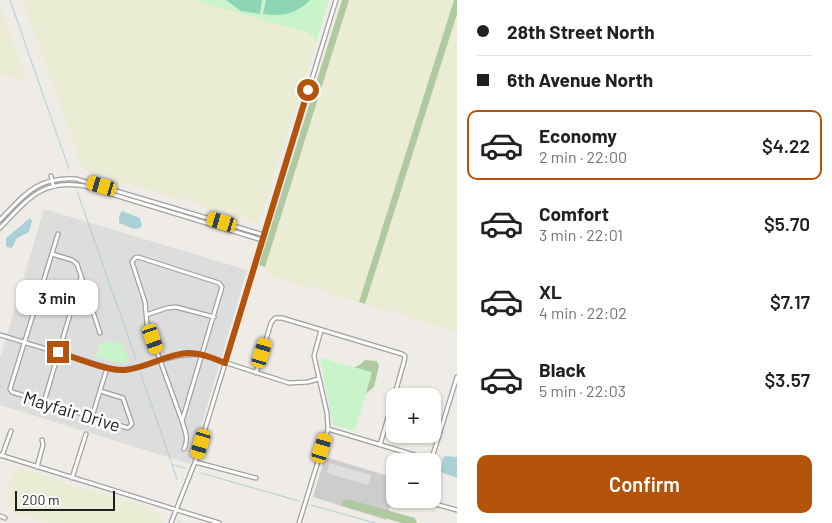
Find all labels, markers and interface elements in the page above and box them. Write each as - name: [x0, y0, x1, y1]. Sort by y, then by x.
- text: 28th Street North: [507, 20, 655, 43]
- text: 6th Avenue North: [507, 68, 653, 91]
- route start: [297, 79, 319, 101]
- icon: car: [479, 123, 524, 168]
- text: Economy: [539, 124, 617, 147]
- text: $4.22: [762, 134, 810, 157]
- text: 2 min · 22:00: [539, 147, 627, 166]
- car: [85, 174, 118, 198]
- icon: car: [479, 201, 524, 246]
- text: Comfort: [539, 202, 609, 225]
- car: [205, 210, 238, 234]
- text: $5.70: [764, 212, 810, 235]
- text: 3 min · 22:01: [539, 225, 623, 244]
- icon: car: [479, 279, 524, 324]
- callout: 3 min: [17, 280, 99, 314]
- text: XL: [539, 280, 562, 303]
- text: 3 min: [38, 288, 76, 307]
- text: $7.17: [770, 290, 810, 313]
- text: 4 min · 22:02: [539, 303, 627, 322]
- car: [141, 322, 164, 356]
- car: [250, 336, 273, 370]
- route end: [47, 341, 69, 363]
- icon: car: [479, 357, 524, 402]
- text: Black: [539, 358, 586, 381]
- text: $3.57: [765, 368, 810, 391]
- text: 5 min · 22:03: [539, 381, 626, 400]
- street label: Mayfair Drive: [21, 386, 123, 436]
- map controls: [386, 388, 441, 508]
- button: +: [386, 388, 441, 443]
- car: [189, 427, 212, 461]
- car: [310, 431, 333, 465]
- button: −: [386, 453, 441, 508]
- button: Confirm: [477, 455, 812, 513]
- scale bar: [15, 488, 115, 511]
- text: 200 m: [22, 491, 60, 508]

